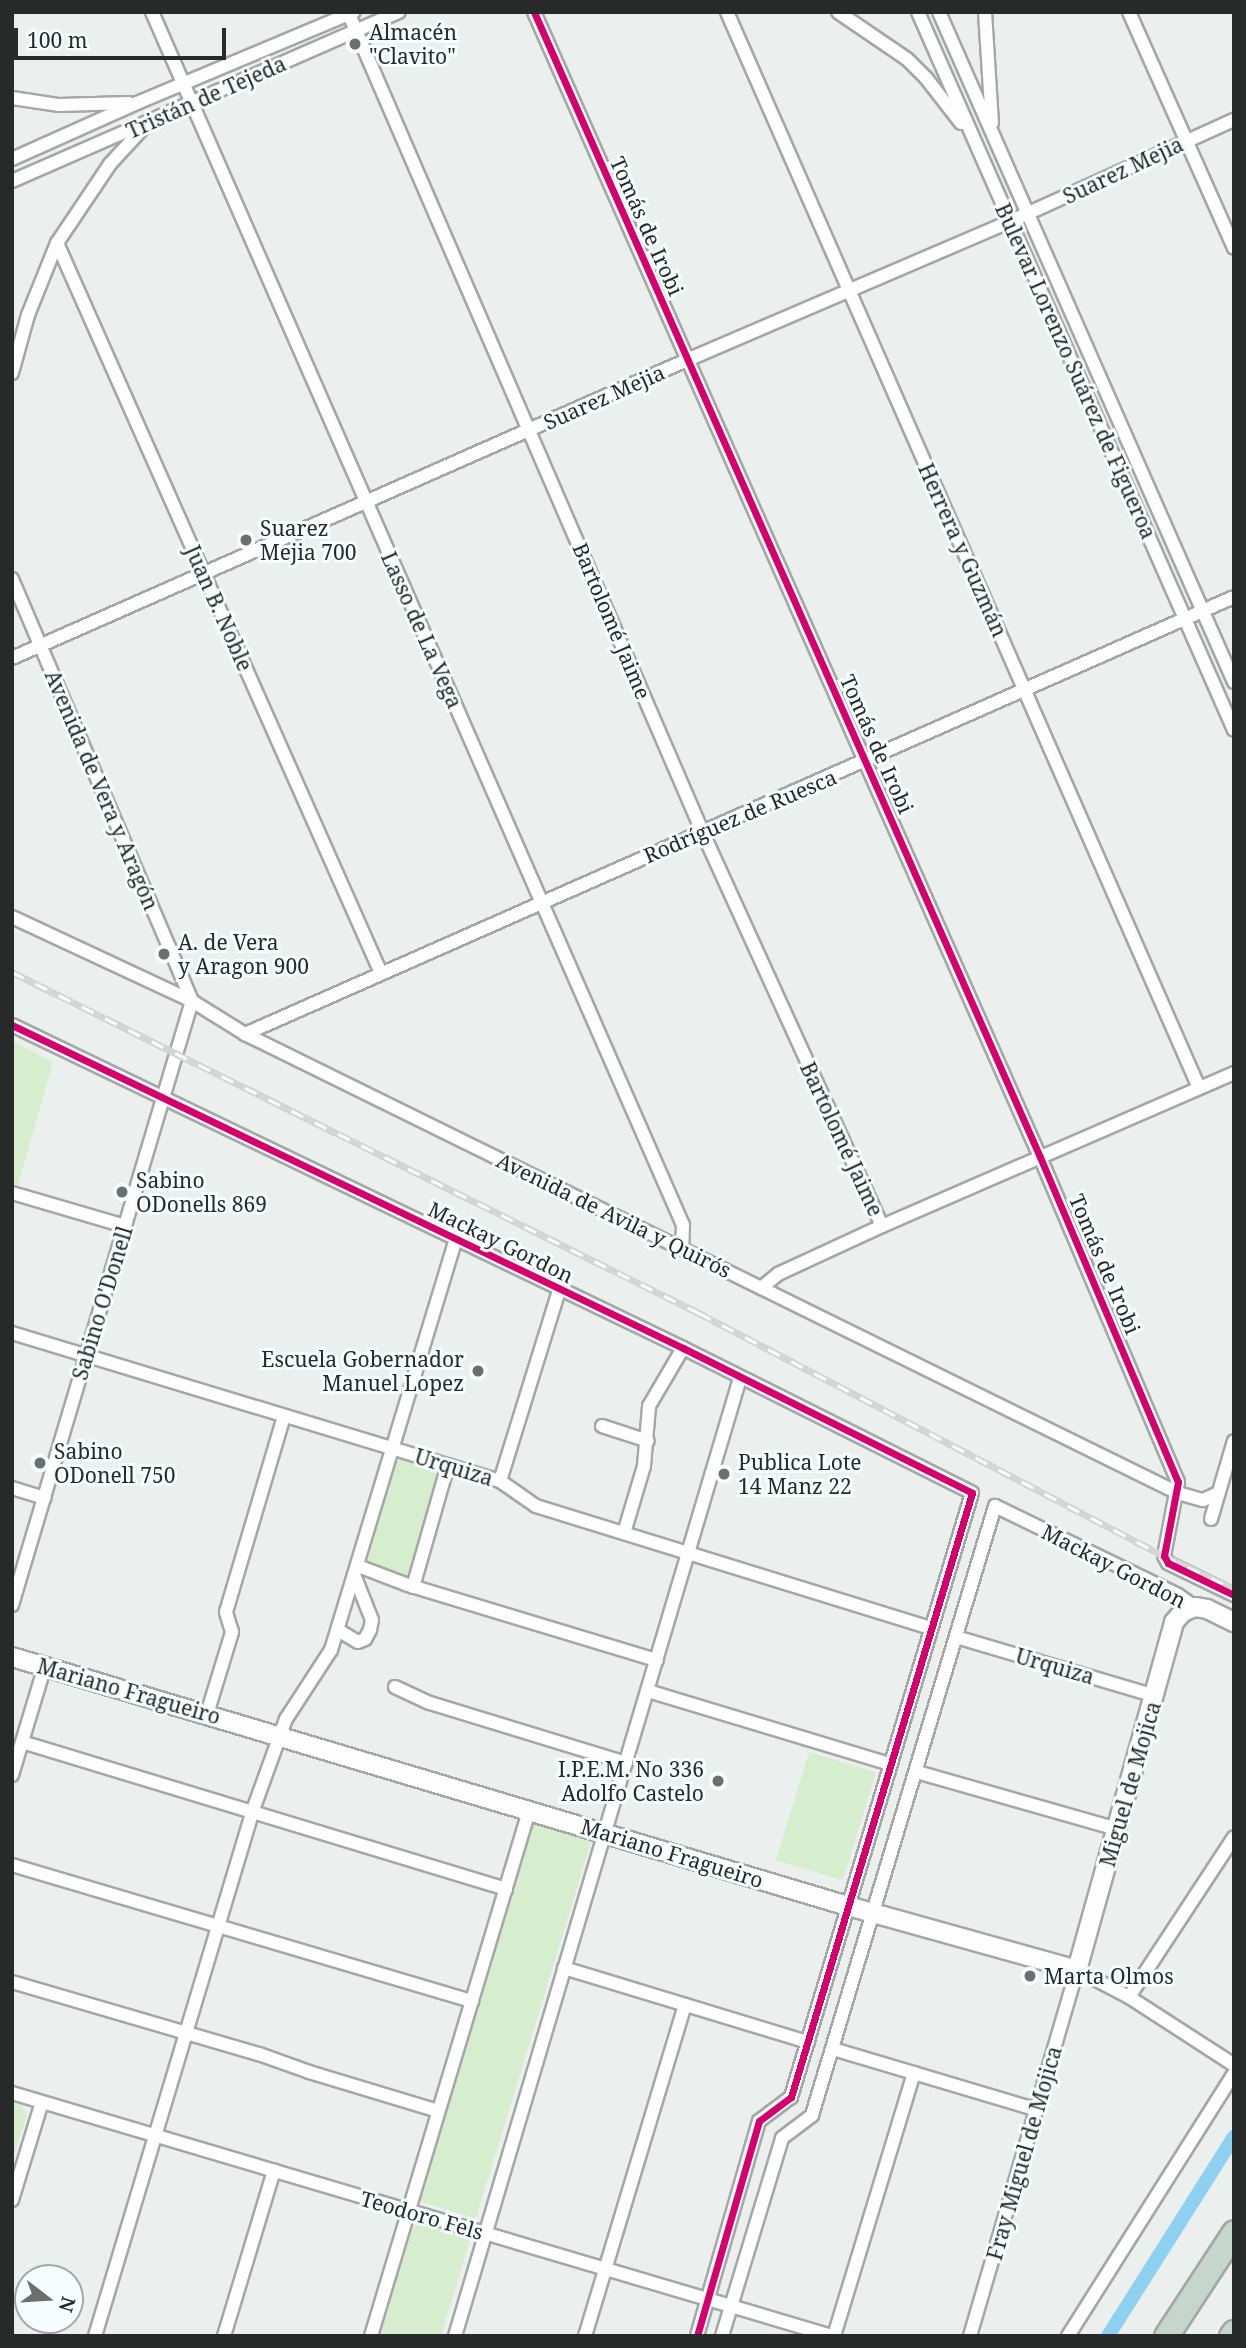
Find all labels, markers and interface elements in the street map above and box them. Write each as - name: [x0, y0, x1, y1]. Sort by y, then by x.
- scale bar: [18, 14, 229, 58]
- place label: Almacén "Clavito": [369, 19, 457, 69]
- text: 100 m: [27, 26, 88, 54]
- marker: Almacén "Clavito": [347, 36, 363, 52]
- street label: Tristán de Tejeda: [122, 50, 290, 144]
- street label: Suarez Mejia: [1059, 131, 1187, 209]
- street label: Tomás de Irobi: [605, 153, 689, 299]
- street label: Bulevar Lorenzo Suárez de Figueroa: [990, 199, 1162, 543]
- street label: Suarez Mejia: [540, 359, 668, 435]
- street label: Herrera y Guzmán: [913, 459, 1013, 641]
- place label: Suarez Mejia 700: [260, 515, 356, 565]
- marker: Suarez Mejia 700: [238, 532, 254, 548]
- street label: Bartolomé Jaime: [568, 539, 656, 703]
- street label: Juan B. Noble: [180, 541, 258, 675]
- street label: Lasso de La Vega: [376, 548, 468, 712]
- street label: Avenida de Vera y Aragón: [40, 666, 164, 914]
- street label: Tomás de Irobi: [835, 671, 919, 817]
- street label: Rodríguez de Ruesca: [640, 764, 840, 868]
- place label: A. de Vera y Aragon 900: [178, 929, 309, 979]
- marker: A. de Vera y Aragon 900: [156, 946, 172, 962]
- street label: Bartolomé Jaime: [795, 1058, 889, 1220]
- street label: Avenida de Avila y Quirós: [493, 1147, 735, 1283]
- place label: Sabino ODonells 869: [136, 1167, 267, 1217]
- marker: Sabino ODonells 869: [114, 1184, 130, 1200]
- street label: Tomás de Irobi: [1064, 1190, 1146, 1338]
- street label: Mackay Gordon: [424, 1196, 578, 1288]
- street label: Sabino O'Donell: [67, 1223, 137, 1383]
- place label: Escuela Gobernador Manuel Lopez: [261, 1346, 464, 1396]
- marker: Escuela Gobernador Manuel Lopez: [470, 1363, 486, 1379]
- place label: Sabino ODonell 750: [54, 1438, 175, 1488]
- street label: Urquiza: [412, 1443, 496, 1491]
- place label: Publica Lote 14 Manz 22: [738, 1449, 862, 1499]
- marker: Sabino ODonell 750: [32, 1455, 48, 1471]
- marker: Publica Lote 14 Manz 22: [716, 1466, 732, 1482]
- street label: Mackay Gordon: [1038, 1519, 1190, 1613]
- street label: Urquiza: [1013, 1643, 1097, 1689]
- street label: Mariano Fragueiro: [35, 1653, 223, 1729]
- street label: Miguel de Mojica: [1094, 1698, 1166, 1870]
- place label: I.P.E.M. No 336 Adolfo Castelo: [558, 1756, 704, 1806]
- marker: I.P.E.M. No 336 Adolfo Castelo: [710, 1773, 726, 1789]
- street label: Mariano Fragueiro: [578, 1813, 766, 1893]
- place label: Marta Olmos: [1044, 1963, 1174, 1989]
- marker: Marta Olmos: [1022, 1968, 1038, 1984]
- street label: Fray Miguel de Mojica: [981, 2043, 1067, 2263]
- street label: Teodoro Fels: [358, 2185, 486, 2245]
- north arrow: [14, 2264, 84, 2334]
- text: N: [53, 2294, 82, 2316]

